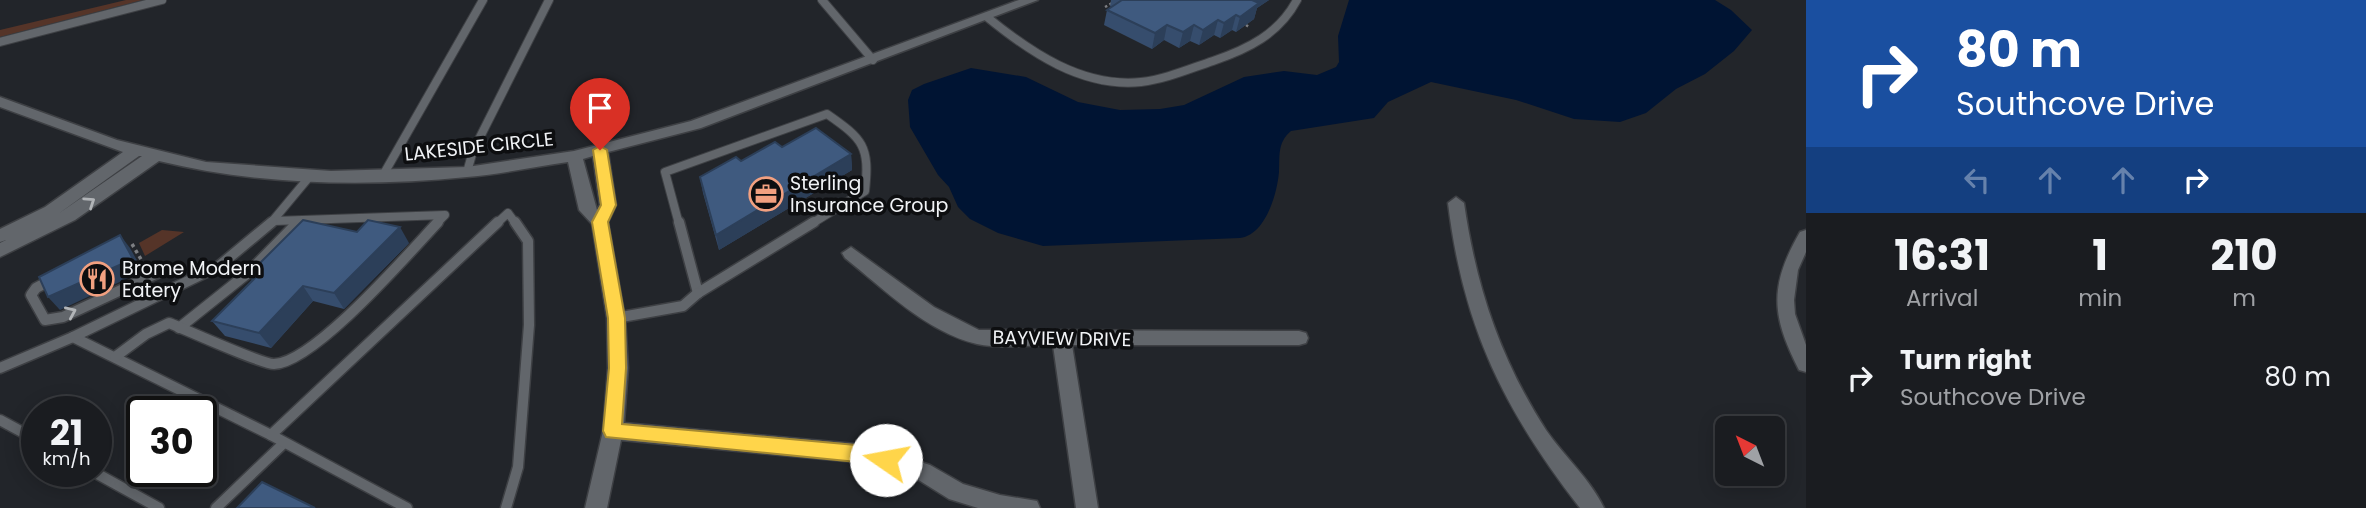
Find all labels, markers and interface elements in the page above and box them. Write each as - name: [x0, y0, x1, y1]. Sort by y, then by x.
- text: 80 m: [1956, 16, 2082, 84]
- icon: right: [1841, 28, 1932, 119]
- pin: [570, 78, 630, 150]
- text: Southcove Drive: [1956, 81, 2214, 126]
- icon: arrive: [581, 89, 619, 127]
- street label: LAKESIDE CIRCLE: [403, 125, 555, 168]
- icon: left: [1958, 161, 1996, 199]
- icon: ahead: [2031, 161, 2069, 199]
- icon: ahead: [2104, 161, 2142, 199]
- icon: right: [2177, 161, 2215, 199]
- place label: Sterling Insurance Group: [790, 170, 949, 219]
- office icon: Sterling Insurance Group: [747, 175, 785, 213]
- one-way arrow: [82, 198, 95, 210]
- text: 16:31: [1894, 226, 1990, 285]
- text: 1: [2092, 226, 2108, 285]
- text: 210: [2211, 226, 2278, 285]
- place label: Brome Modern Eatery: [122, 255, 262, 304]
- restaurant icon: Brome Modern Eatery: [78, 260, 116, 298]
- text: Arrival: [1906, 282, 1978, 314]
- text: min: [2078, 282, 2122, 314]
- text: m: [2232, 282, 2256, 314]
- one-way arrow: [64, 307, 76, 321]
- street label: BAYVIEW DRIVE: [992, 324, 1132, 353]
- text: Turn right: [1900, 342, 2032, 378]
- icon: right: [1841, 359, 1879, 397]
- text: 80 m: [2265, 359, 2331, 395]
- text: Southcove Drive: [1900, 381, 2086, 413]
- speed limit sign: 30: [126, 396, 217, 487]
- text: 21: [50, 408, 83, 457]
- north arrow: [1715, 416, 1785, 486]
- map controls: [1715, 416, 1785, 486]
- position arrow: [849, 423, 923, 497]
- text: km/h: [43, 446, 90, 471]

